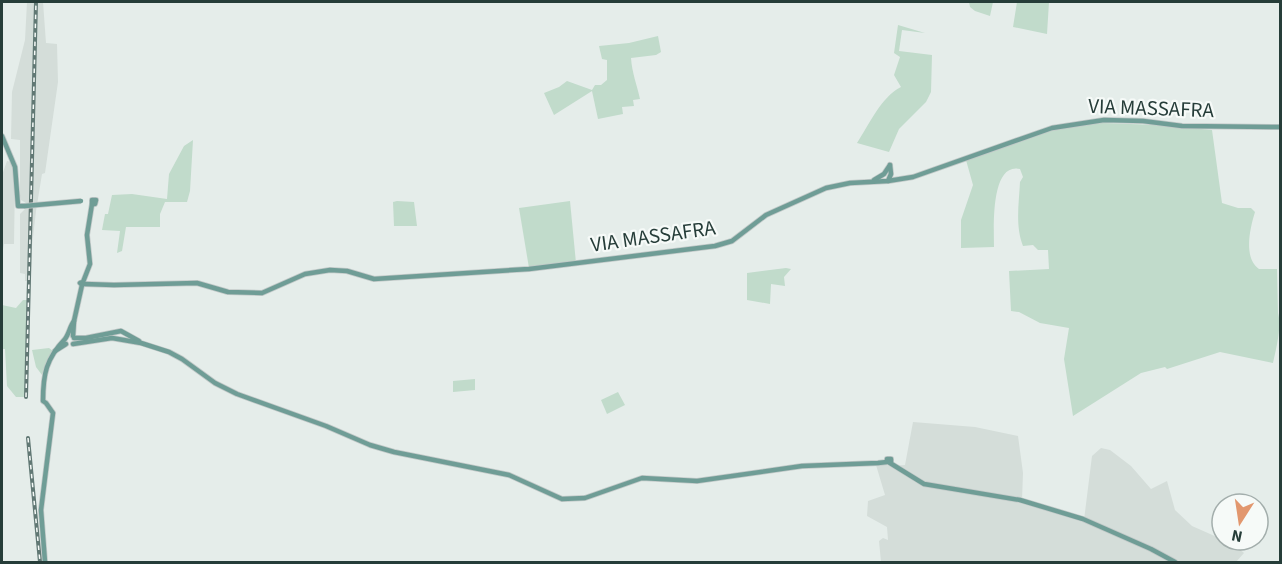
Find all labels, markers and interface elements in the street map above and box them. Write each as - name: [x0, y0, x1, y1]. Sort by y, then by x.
- street label: VIA MASSAFRA: [1088, 91, 1215, 125]
- street label: VIA MASSAFRA: [589, 212, 718, 260]
- north arrow: [1210, 492, 1270, 552]
- text: N: [1230, 524, 1245, 548]

